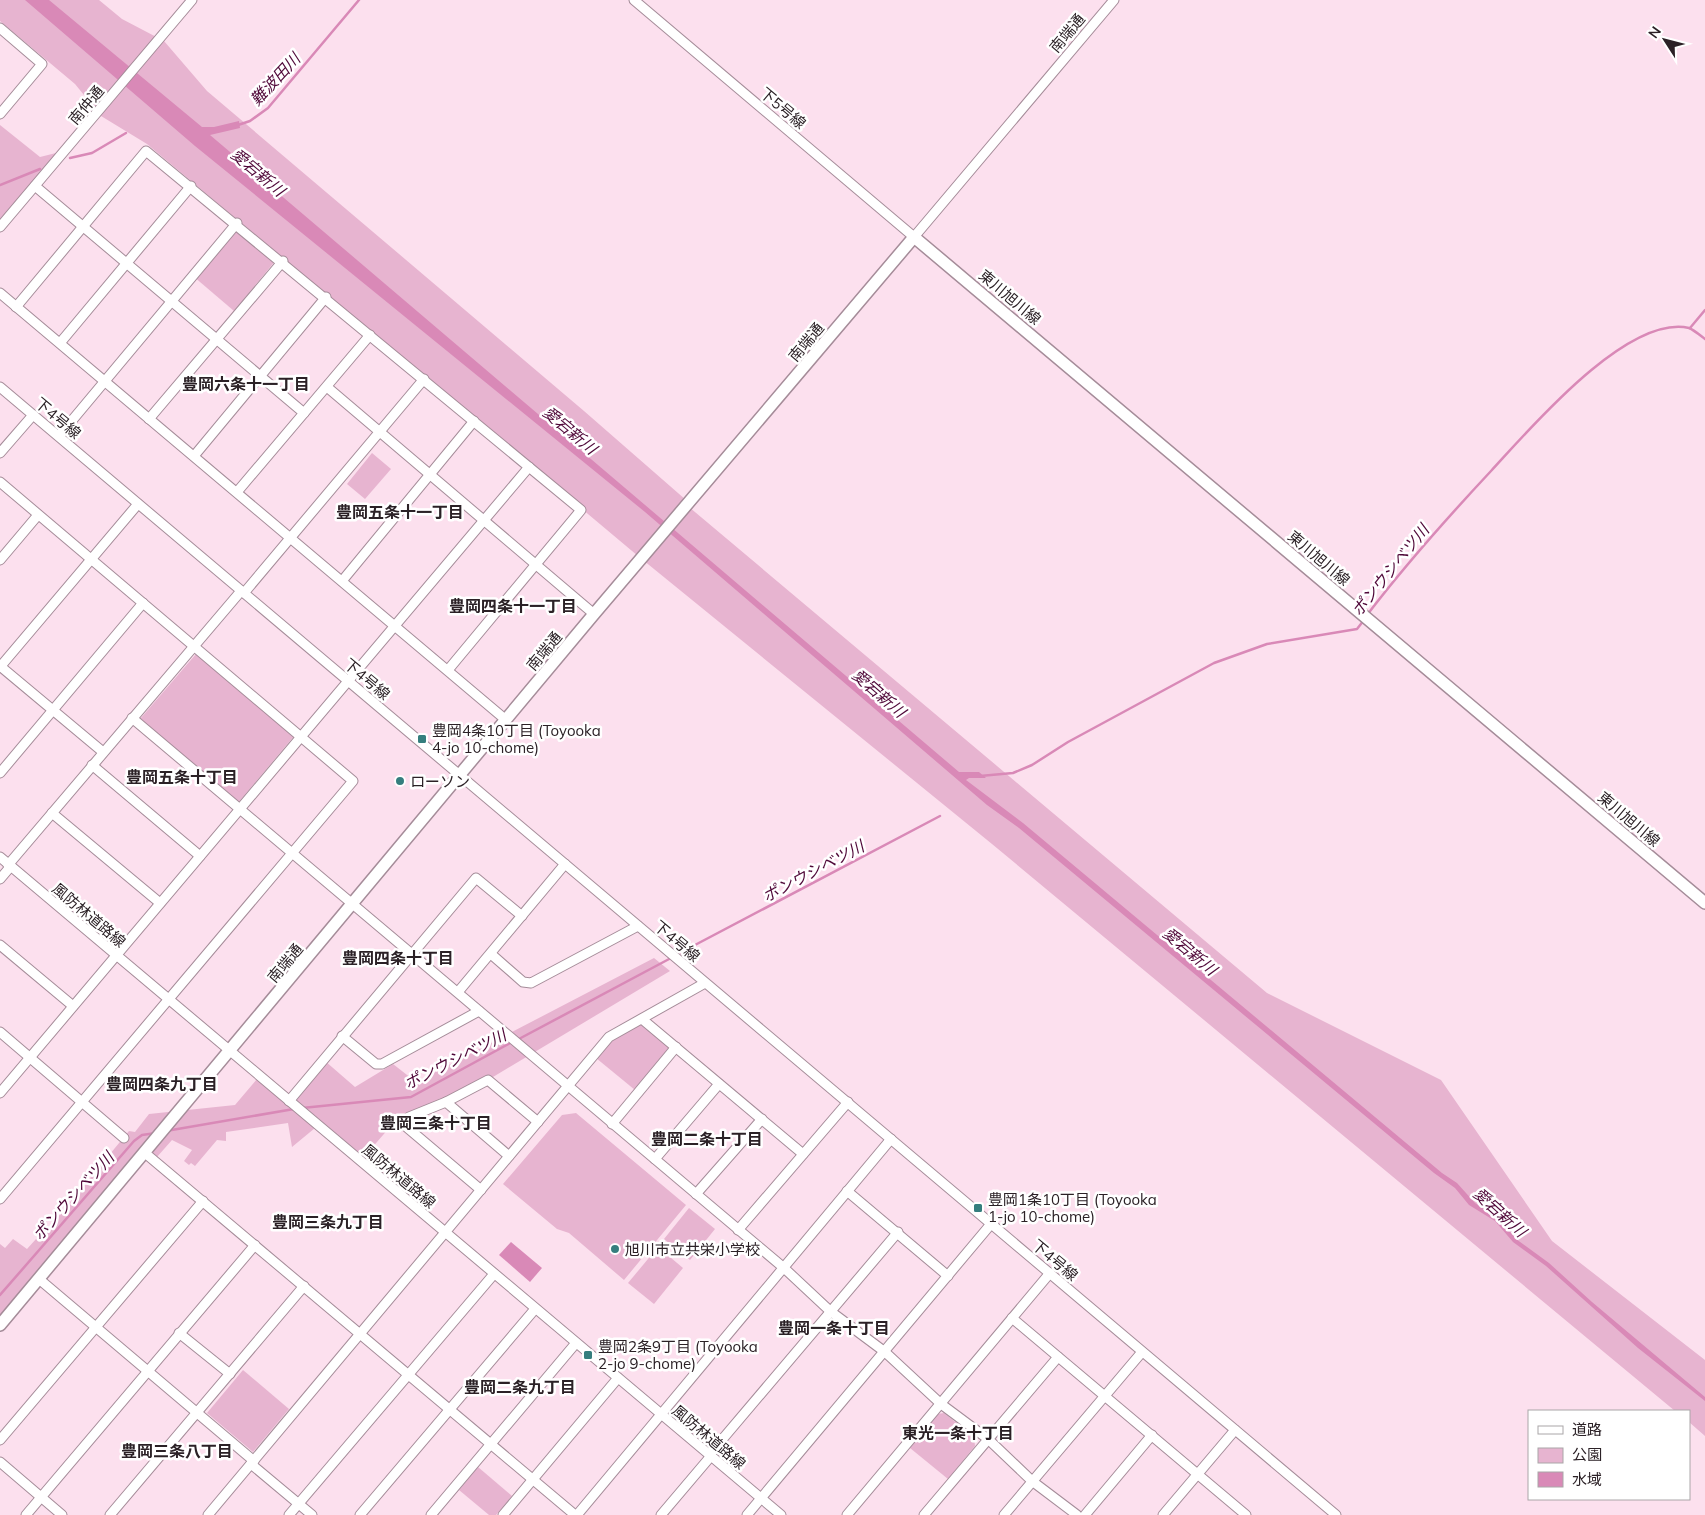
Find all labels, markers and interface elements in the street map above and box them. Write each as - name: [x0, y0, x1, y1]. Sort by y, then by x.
- street label: 南端通: [1045, 10, 1089, 56]
- north arrow: [1640, 15, 1690, 65]
- text: N: [1644, 23, 1665, 42]
- water label: 難波田川: [246, 47, 305, 109]
- street label: 南仲通: [64, 82, 108, 128]
- street label: 下5号線: [756, 83, 810, 133]
- water label: 愛宕新川: [227, 144, 290, 202]
- street label: 東川旭川線: [975, 266, 1045, 328]
- street label: 南端通: [784, 319, 828, 365]
- district label: 豊岡六条十一丁目: [182, 374, 310, 394]
- street label: 下4号線: [31, 393, 85, 443]
- water label: 愛宕新川: [539, 402, 602, 460]
- district label: 豊岡五条十一丁目: [336, 502, 464, 522]
- water label: ポンウシベツ川: [1347, 519, 1434, 620]
- street label: 東川旭川線: [1284, 527, 1354, 589]
- district label: 豊岡四条十一丁目: [449, 596, 577, 616]
- street label: 南端通: [522, 628, 566, 674]
- street label: 下4号線: [340, 654, 394, 704]
- water label: 愛宕新川: [848, 664, 911, 723]
- place label: 豊岡4条10丁目 (Toyooka 4-jo 10-chome): [432, 721, 601, 757]
- marker: 豊岡4条10丁目 (Toyooka 4-jo 10-chome): [416, 733, 428, 745]
- district label: 豊岡五条十丁目: [126, 767, 238, 787]
- place label: ローソン: [410, 772, 470, 791]
- marker: ローソン: [394, 775, 406, 787]
- street label: 東川旭川線: [1594, 788, 1664, 850]
- water label: ポンウシベツ川: [759, 835, 869, 906]
- street label: 風防林道路線: [48, 879, 130, 951]
- street label: 下4号線: [650, 916, 704, 966]
- water label: 愛宕新川: [1159, 923, 1222, 981]
- street label: 南端通: [263, 940, 307, 986]
- district label: 豊岡四条十丁目: [342, 948, 454, 968]
- water label: ポンウシベツ川: [401, 1024, 511, 1093]
- district label: 豊岡四条九丁目: [106, 1074, 218, 1094]
- district label: 豊岡三条十丁目: [380, 1113, 492, 1133]
- district label: 豊岡二条十丁目: [651, 1129, 763, 1149]
- street label: 風防林道路線: [358, 1140, 440, 1212]
- water label: ポンウシベツ川: [28, 1146, 119, 1244]
- water label: 愛宕新川: [1470, 1183, 1532, 1242]
- place label: 豊岡1条10丁目 (Toyooka 1-jo 10-chome): [988, 1190, 1157, 1226]
- marker: 豊岡1条10丁目 (Toyooka 1-jo 10-chome): [972, 1202, 984, 1214]
- district label: 豊岡三条九丁目: [272, 1212, 384, 1232]
- street label: 下4号線: [1028, 1235, 1082, 1285]
- place label: 旭川市立共栄小学校: [625, 1240, 760, 1259]
- marker: 旭川市立共栄小学校: [609, 1243, 621, 1255]
- district label: 豊岡一条十丁目: [778, 1318, 890, 1338]
- place label: 豊岡2条9丁目 (Toyooka 2-jo 9-chome): [598, 1337, 758, 1373]
- marker: 豊岡2条9丁目 (Toyooka 2-jo 9-chome): [582, 1349, 594, 1361]
- district label: 豊岡二条九丁目: [464, 1377, 576, 1397]
- street label: 風防林道路線: [668, 1401, 750, 1473]
- legend: [1528, 1410, 1690, 1500]
- text: 道路: [1572, 1420, 1602, 1439]
- district label: 東光一条十丁目: [902, 1423, 1014, 1443]
- district label: 豊岡三条八丁目: [121, 1441, 233, 1461]
- text: 公園: [1572, 1445, 1602, 1464]
- text: 水域: [1572, 1470, 1602, 1489]

